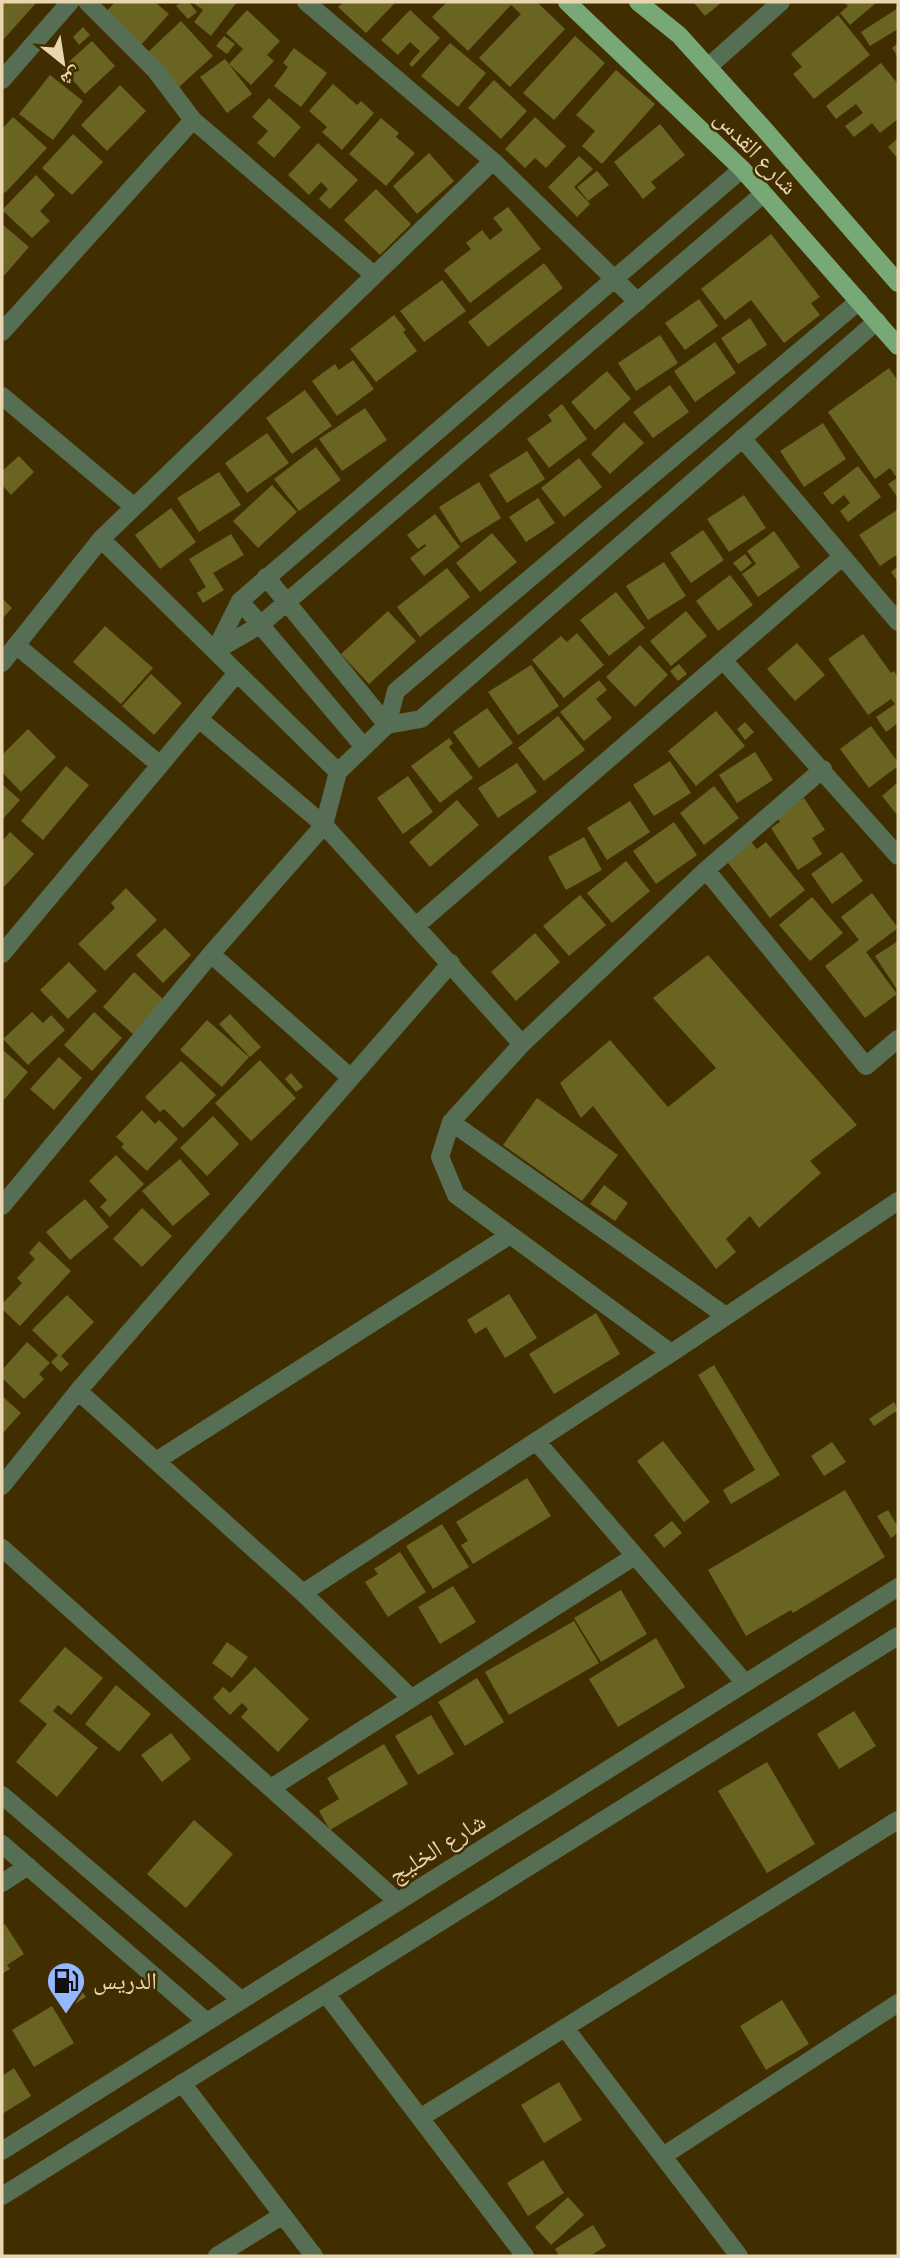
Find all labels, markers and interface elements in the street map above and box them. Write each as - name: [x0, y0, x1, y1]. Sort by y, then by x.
- north arrow: [28, 28, 98, 98]
- text: ش: [57, 62, 86, 93]
- street label: شارع القدس: [708, 102, 805, 201]
- street label: شارع الخليج: [382, 1806, 491, 1890]
- fuel station icon: الدريس: [45, 1960, 87, 2015]
- place label: الدريس: [93, 1965, 157, 1995]

